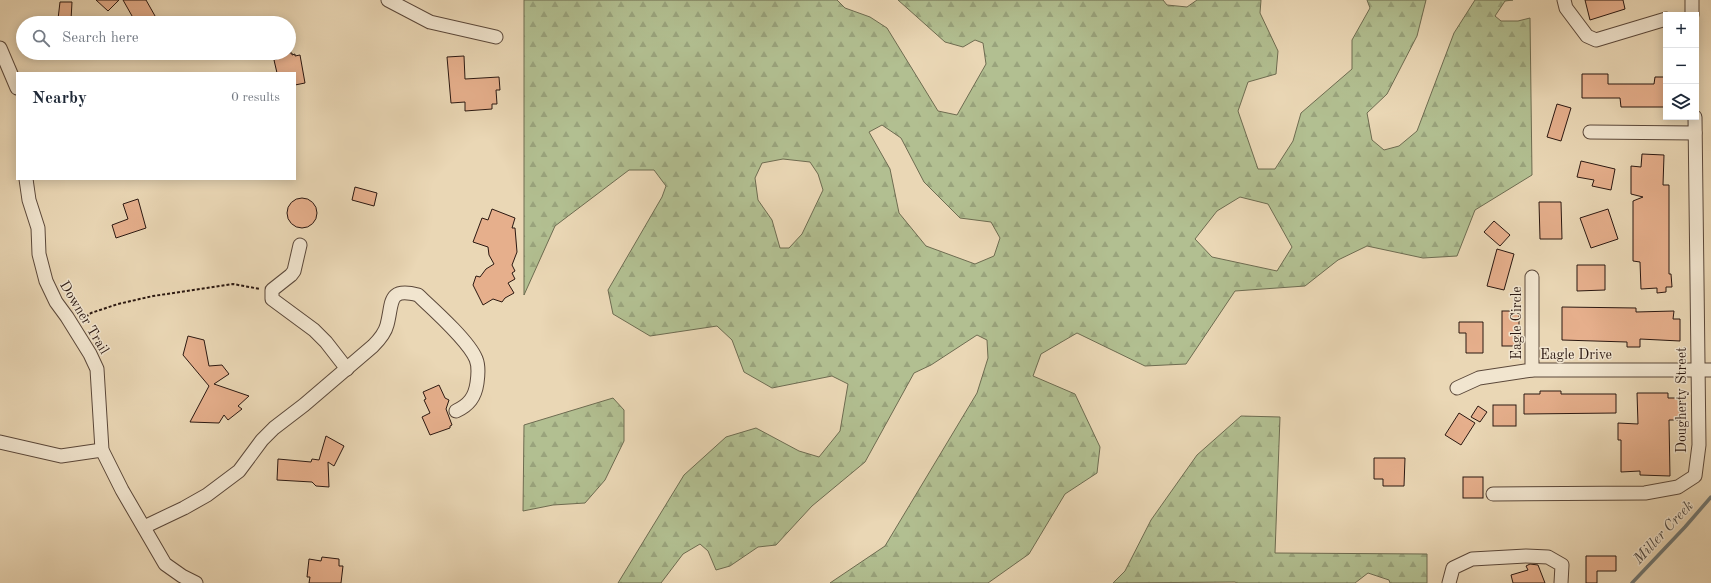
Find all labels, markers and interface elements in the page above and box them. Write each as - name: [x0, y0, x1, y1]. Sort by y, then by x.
- map controls: [1663, 12, 1699, 120]
- button: +: [1663, 12, 1699, 48]
- search box: [16, 16, 296, 60]
- icon: search: [30, 27, 52, 49]
- text: Search here: [62, 31, 139, 46]
- button: −: [1663, 48, 1699, 84]
- button: layers: [1663, 84, 1699, 120]
- text: Nearby: [32, 90, 87, 107]
- text: 0 results: [231, 91, 280, 104]
- street label: Downer Trail: [57, 279, 111, 357]
- street label: Eagle Circle: [1510, 286, 1524, 360]
- street label: Dougherty Street: [1675, 347, 1689, 453]
- street label: Eagle Drive: [1540, 348, 1612, 362]
- water label: Miller Creek: [1631, 499, 1697, 568]

